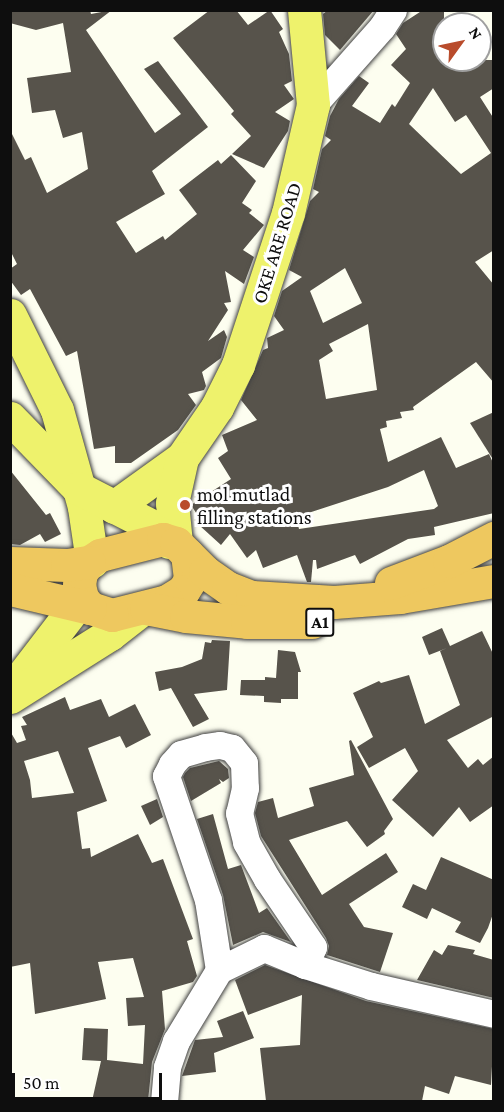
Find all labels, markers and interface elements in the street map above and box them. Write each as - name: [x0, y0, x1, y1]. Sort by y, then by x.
- north arrow: [432, 12, 492, 72]
- text: N: [466, 24, 486, 42]
- street label: OKE ARE ROAD: [247, 180, 307, 306]
- place label: mol mutlad filling stations: [197, 482, 312, 529]
- marker: mol mutlad filling stations: [178, 498, 192, 512]
- road number: A1: [305, 607, 335, 637]
- scale bar: [15, 1061, 165, 1099]
- text: 50 m: [23, 1073, 60, 1093]

